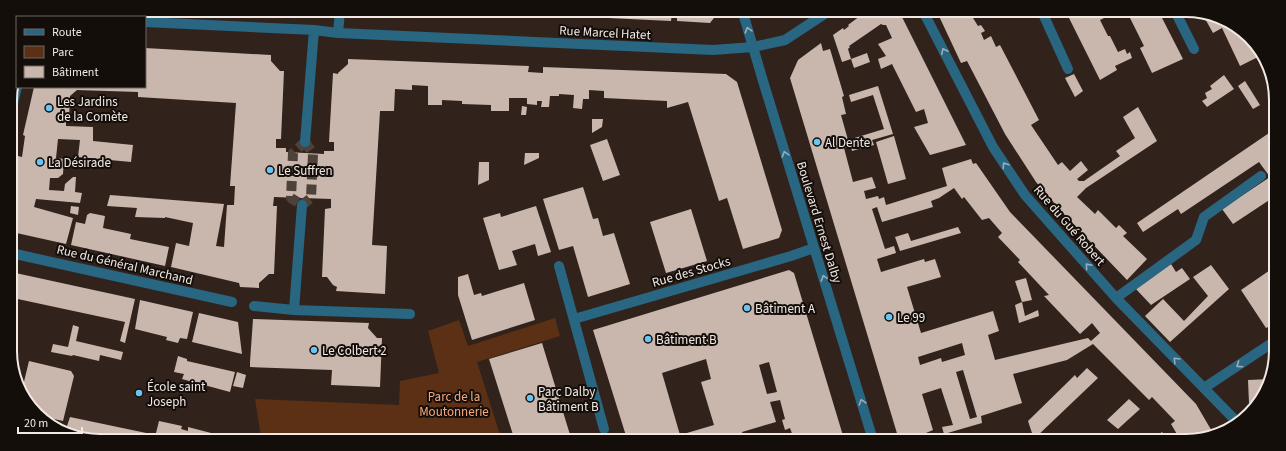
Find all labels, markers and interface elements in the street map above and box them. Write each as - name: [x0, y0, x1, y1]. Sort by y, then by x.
- legend: [16, 16, 146, 88]
- street label: Rue Marcel Hatet: [559, 22, 652, 44]
- text: Route: [52, 24, 82, 41]
- one-way arrow: [744, 27, 753, 34]
- text: Parc: [52, 44, 74, 61]
- one-way arrow: [941, 48, 948, 55]
- text: Bâtiment: [52, 64, 98, 81]
- place label: Les Jardins de la Comète: [57, 93, 128, 126]
- marker: Les Jardins de la Comète: [44, 103, 54, 113]
- place label: Al Dente: [825, 134, 870, 152]
- marker: Al Dente: [812, 137, 822, 147]
- one-way arrow: [781, 150, 790, 157]
- place label: La Désirade: [48, 154, 111, 172]
- marker: La Désirade: [35, 157, 45, 167]
- street label: Boulevard Ernest Dalby: [792, 159, 846, 285]
- place label: Le Suffren: [278, 162, 333, 180]
- one-way arrow: [1002, 162, 1010, 169]
- marker: Le Suffren: [265, 165, 275, 175]
- street label: Rue du Gué Robert: [1029, 181, 1110, 270]
- street label: Rue du Général Marchand: [55, 241, 195, 289]
- street label: Rue des Stocks: [650, 252, 733, 292]
- one-way arrow: [1085, 263, 1092, 270]
- one-way arrow: [820, 275, 829, 282]
- place label: Bâtiment A: [755, 300, 816, 318]
- marker: Bâtiment A: [742, 303, 752, 313]
- place label: Le 99: [897, 309, 925, 327]
- marker: Le 99: [884, 312, 894, 322]
- place label: Bâtiment B: [656, 331, 717, 349]
- marker: Bâtiment B: [643, 334, 653, 344]
- place label: Le Colbert 2: [322, 342, 387, 360]
- marker: Le Colbert 2: [309, 345, 319, 355]
- one-way arrow: [1174, 357, 1181, 365]
- one-way arrow: [1236, 360, 1243, 368]
- place label: École saint Joseph: [147, 378, 206, 411]
- place label: Parc Dalby Bâtiment B: [538, 383, 599, 416]
- marker: École saint Joseph: [134, 388, 144, 398]
- park label: Parc de la Moutonnerie: [419, 388, 489, 421]
- marker: Parc Dalby Bâtiment B: [525, 393, 535, 403]
- one-way arrow: [858, 399, 866, 406]
- scale bar: [18, 409, 82, 435]
- text: 20 m: [24, 415, 48, 432]

